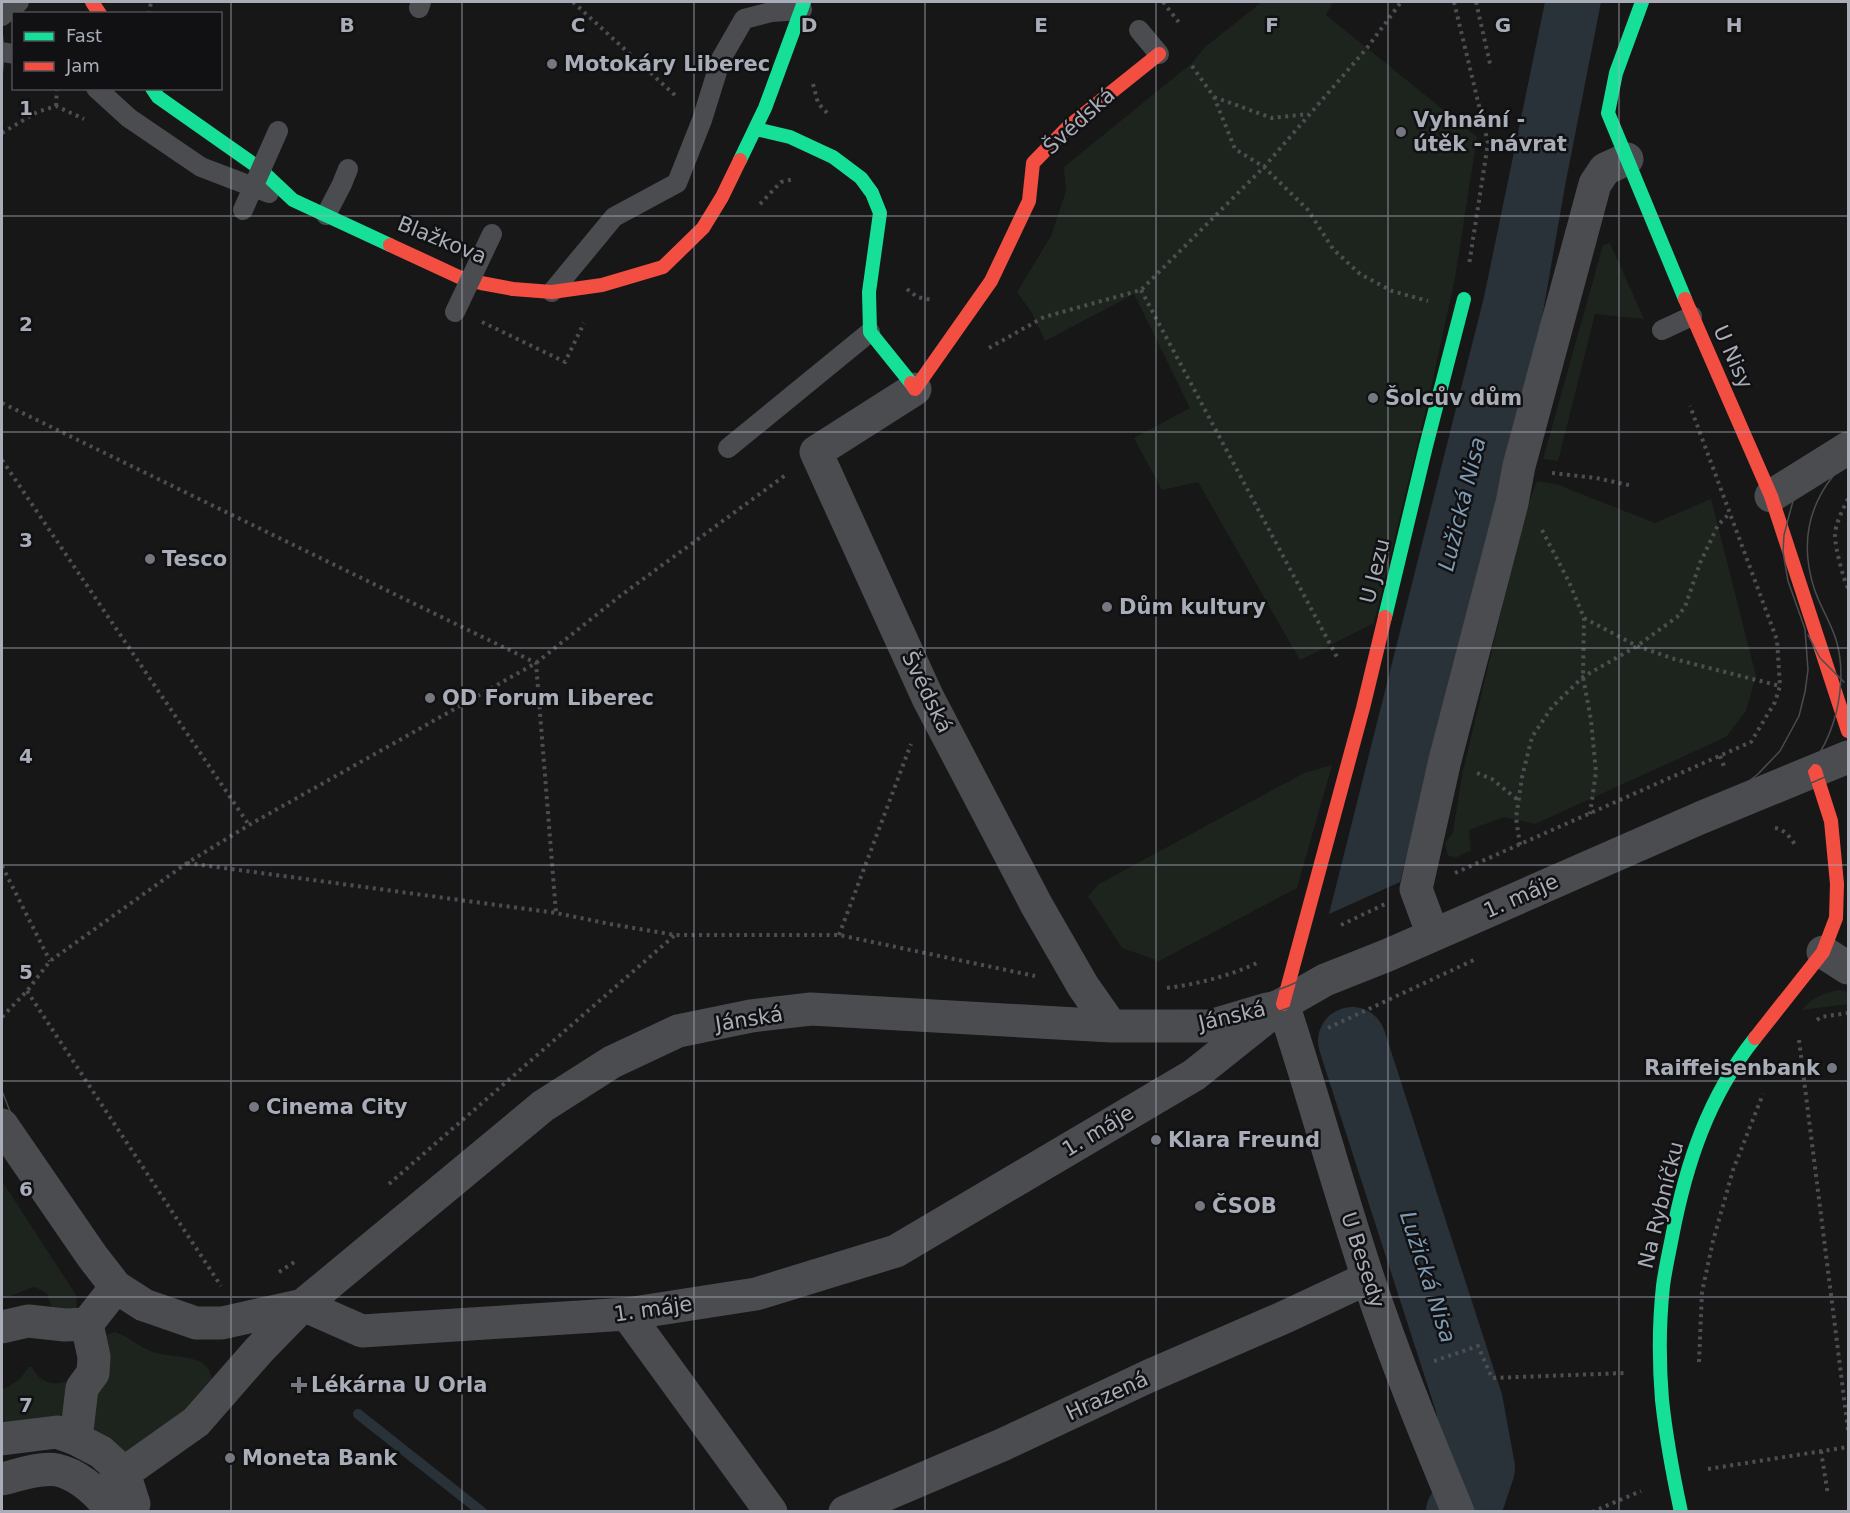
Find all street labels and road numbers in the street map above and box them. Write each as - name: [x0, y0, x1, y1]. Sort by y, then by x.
- street label: Švédská: [1038, 82, 1120, 159]
- street label: Blažkova: [394, 211, 490, 269]
- street label: U Nisy: [1708, 322, 1758, 392]
- street label: U Jezu: [1355, 536, 1395, 606]
- street label: Švédská: [897, 647, 958, 737]
- street label: 1. máje: [1480, 869, 1562, 923]
- street label: Jánská: [1194, 997, 1268, 1036]
- street label: Jánská: [712, 1002, 784, 1036]
- street label: 1. máje: [1058, 1100, 1138, 1162]
- street label: Na Rybníčku: [1634, 1139, 1688, 1271]
- street label: U Besedy: [1336, 1209, 1390, 1311]
- street label: 1. máje: [612, 1292, 694, 1326]
- street label: Hrazená: [1062, 1367, 1152, 1425]

